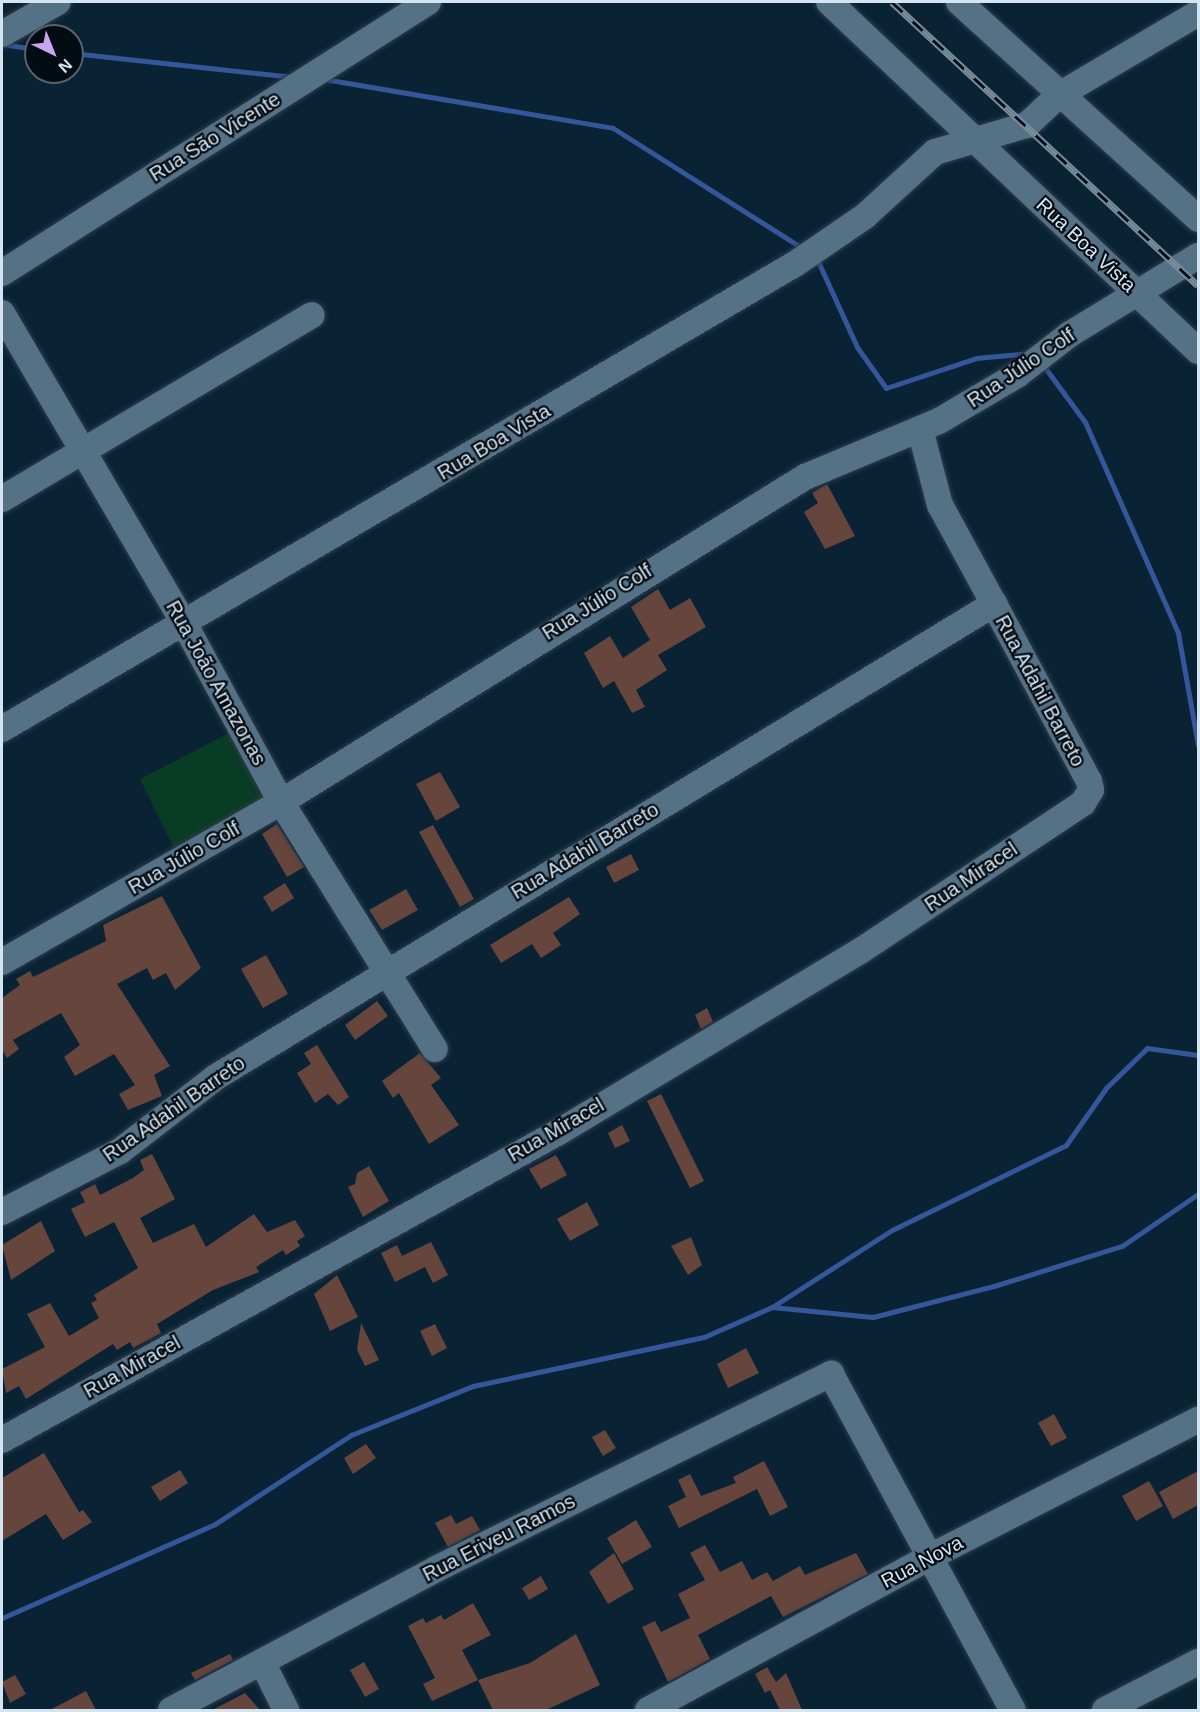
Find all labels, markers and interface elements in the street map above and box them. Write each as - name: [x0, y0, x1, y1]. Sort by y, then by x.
- north arrow: [24, 24, 84, 84]
- text: N: [55, 56, 75, 76]
- street label: Rua São Vicente: [145, 87, 285, 187]
- street label: Rua Boa Vista: [1031, 193, 1141, 297]
- street label: Rua Júlio Colf: [963, 323, 1079, 413]
- street label: Rua Boa Vista: [433, 399, 555, 485]
- street label: Rua Júlio Colf: [538, 559, 656, 645]
- street label: Rua João Amazonas: [160, 596, 272, 770]
- street label: Rua Adahil Barreto: [990, 611, 1090, 771]
- street label: Rua Adahil Barreto: [506, 797, 664, 905]
- street label: Rua Júlio Colf: [124, 816, 244, 900]
- street label: Rua Miracel: [920, 837, 1022, 917]
- street label: Rua Adahil Barreto: [98, 1051, 250, 1167]
- street label: Rua Miracel: [504, 1093, 608, 1167]
- street label: Rua Miracel: [80, 1331, 184, 1403]
- street label: Rua Eriveu Ramos: [419, 1489, 579, 1587]
- street label: Rua Nova: [877, 1531, 967, 1593]

